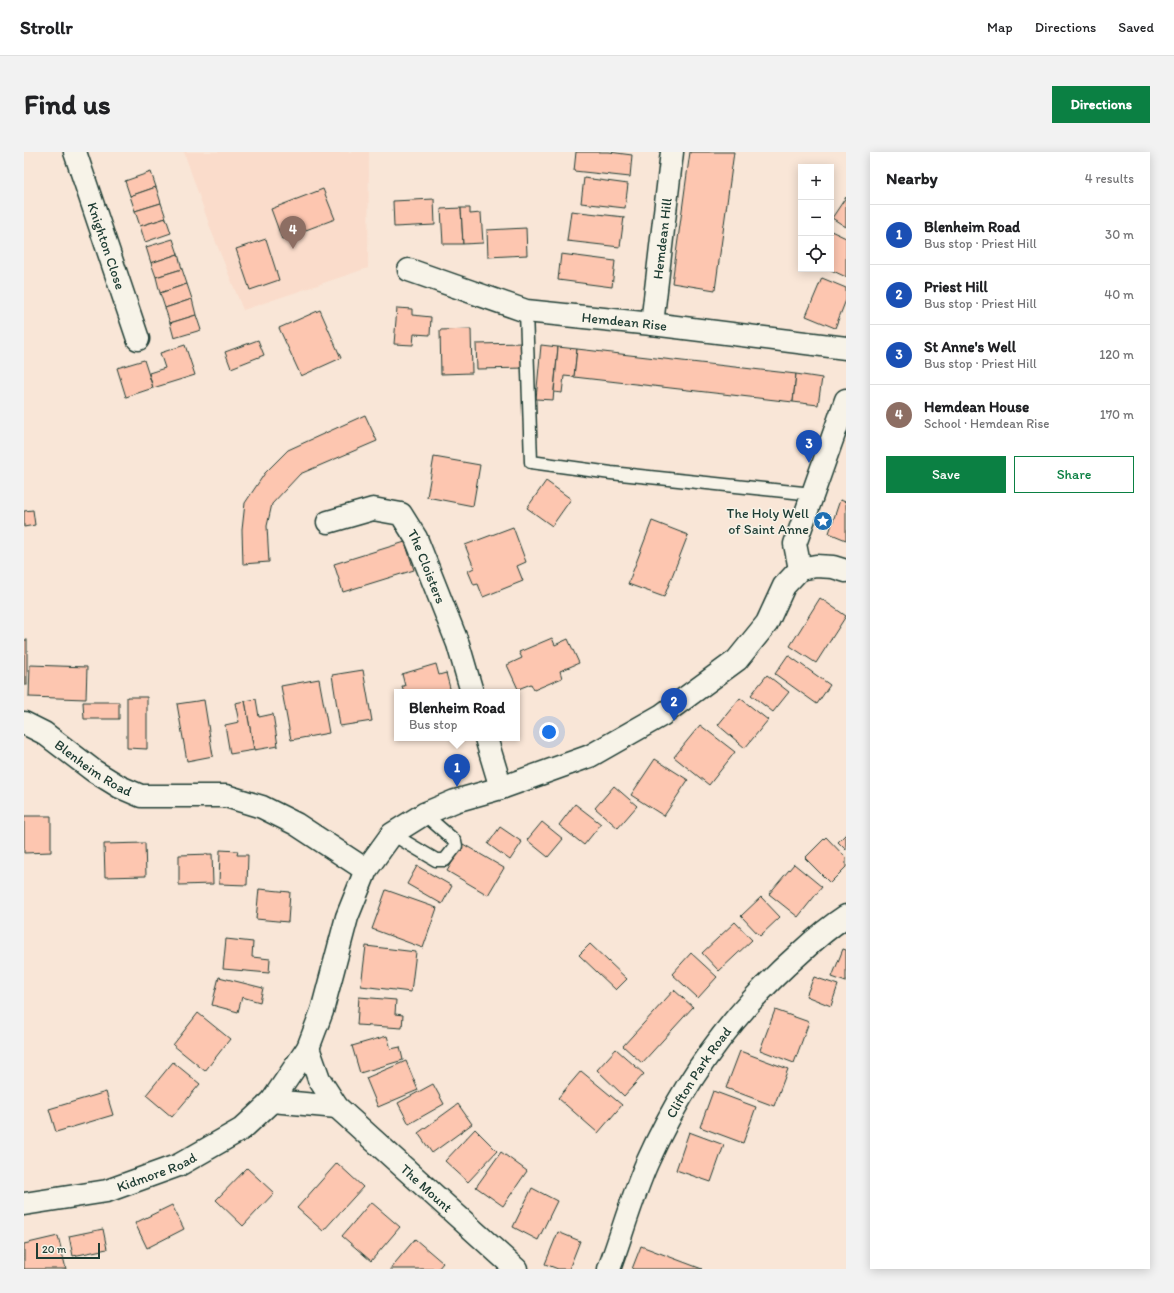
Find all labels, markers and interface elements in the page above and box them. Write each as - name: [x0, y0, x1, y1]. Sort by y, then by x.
- text: Strollr: [20, 16, 73, 39]
- text: Map: [987, 19, 1013, 36]
- text: Directions: [1035, 19, 1096, 36]
- text: Saved: [1118, 19, 1154, 36]
- button: Directions: [1052, 86, 1150, 123]
- text: Find us: [24, 87, 111, 121]
- map controls: [798, 164, 834, 272]
- button: +: [798, 164, 834, 200]
- text: Nearby: [886, 168, 938, 188]
- text: 4 results: [1085, 171, 1134, 186]
- street label: Hemdean Hill: [649, 197, 676, 280]
- street label: Knighton Close: [84, 200, 129, 292]
- button: −: [798, 200, 834, 236]
- pin: 4: [280, 216, 306, 249]
- text: Blenheim Road: [924, 218, 1020, 236]
- text: 1: [896, 227, 902, 242]
- text: 30 m: [1105, 227, 1134, 242]
- button: locate: [798, 236, 834, 272]
- text: Bus stop · Priest Hill: [924, 236, 1037, 251]
- text: Priest Hill: [924, 278, 988, 296]
- text: 2: [896, 287, 902, 302]
- text: 40 m: [1104, 287, 1134, 302]
- text: Bus stop · Priest Hill: [924, 296, 1037, 311]
- street label: Hemdean Rise: [581, 309, 668, 335]
- text: St Anne's Well: [924, 338, 1016, 356]
- text: 3: [895, 347, 903, 362]
- text: 120 m: [1099, 347, 1134, 362]
- text: Bus stop · Priest Hill: [924, 356, 1037, 371]
- text: Hemdean House: [924, 398, 1029, 416]
- text: 4: [895, 407, 903, 422]
- text: 170 m: [1100, 407, 1134, 422]
- text: School · Hemdean Rise: [924, 416, 1049, 431]
- pin: 3: [796, 430, 822, 463]
- button: Save: [886, 456, 1006, 493]
- button: Share: [1014, 456, 1134, 493]
- place label: The Holy Well of Saint Anne: [727, 505, 809, 538]
- place icon: The Holy Well of Saint Anne: [812, 510, 834, 532]
- street label: The Cloisters: [404, 526, 449, 606]
- pin: 2: [661, 688, 687, 721]
- popup: [394, 689, 520, 741]
- text: Blenheim Road: [409, 699, 505, 717]
- text: Bus stop: [409, 717, 457, 732]
- your location: [539, 722, 559, 742]
- street label: Blenheim Road: [51, 736, 135, 800]
- pin: 1: [444, 754, 470, 787]
- street label: Clifton Park Road: [663, 1023, 735, 1121]
- street label: Kidmore Road: [114, 1149, 200, 1196]
- street label: The Mount: [397, 1161, 456, 1216]
- scale bar: [36, 1241, 100, 1260]
- text: 20 m: [42, 1243, 66, 1256]

